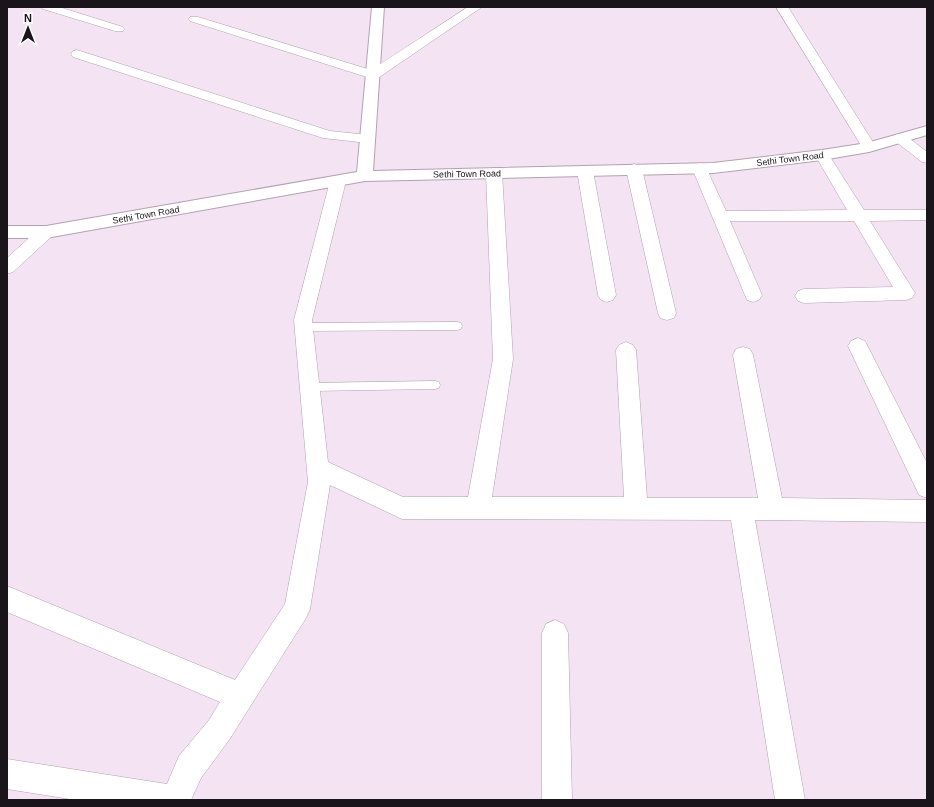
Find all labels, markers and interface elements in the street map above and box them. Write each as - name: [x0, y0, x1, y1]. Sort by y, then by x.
- north arrow: [8, 8, 48, 48]
- text: N: [24, 12, 32, 24]
- street label: Sethi Town Road: [756, 150, 824, 168]
- street label: Sethi Town Road: [433, 168, 501, 180]
- street label: Sethi Town Road: [112, 204, 180, 226]

